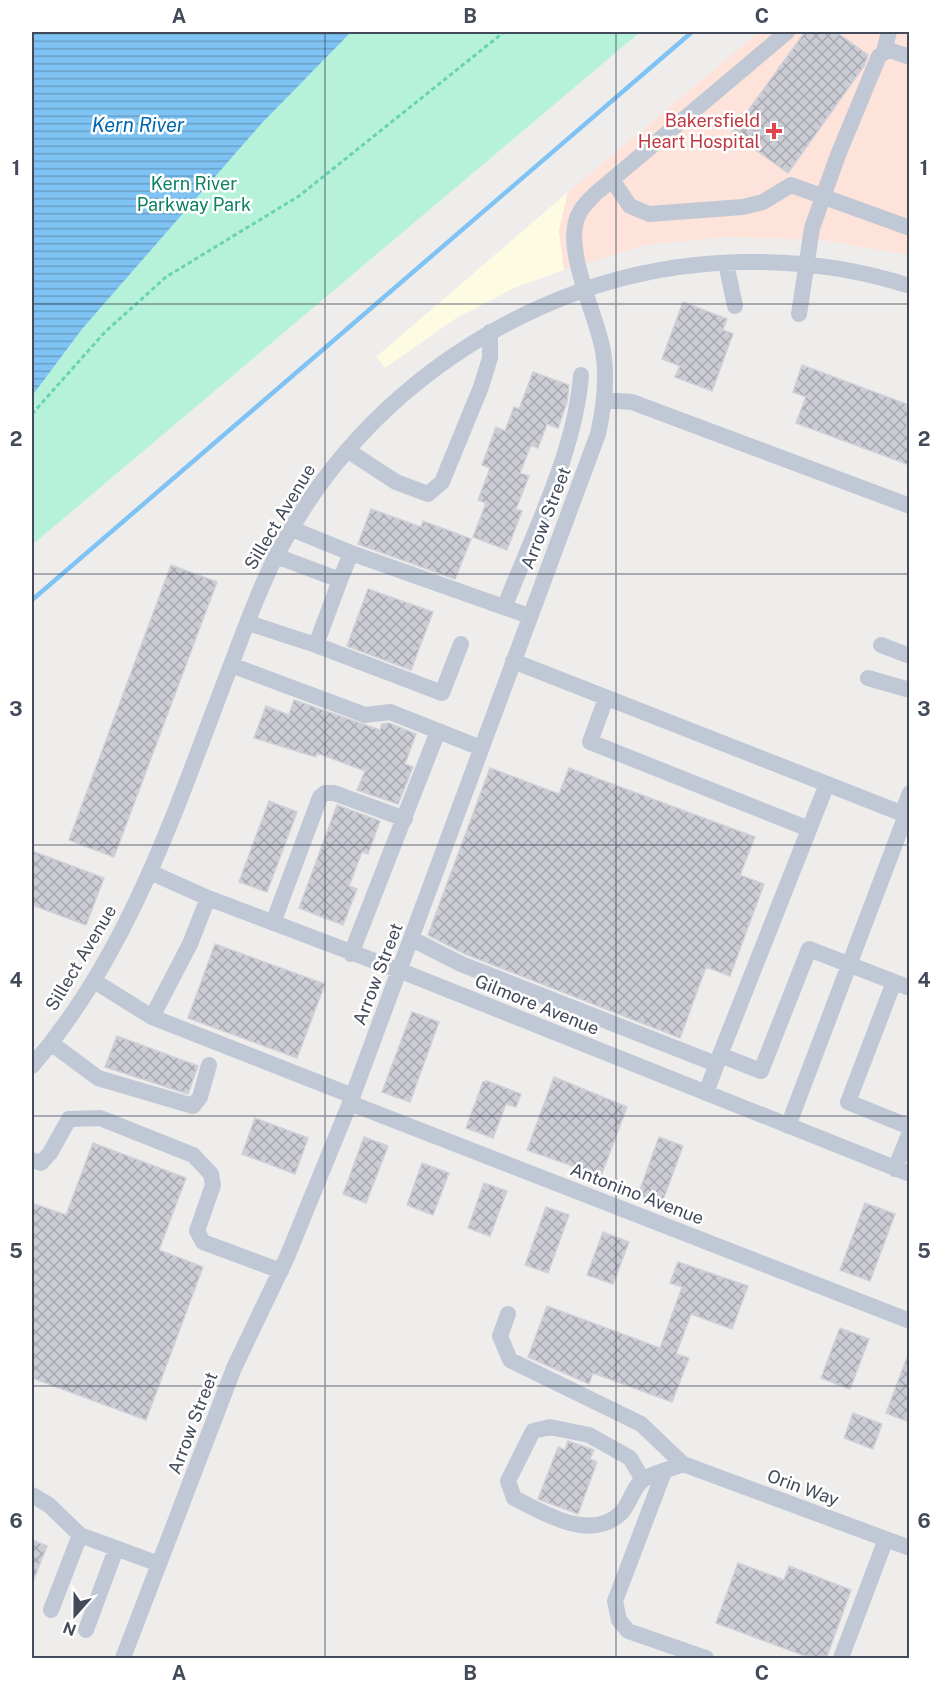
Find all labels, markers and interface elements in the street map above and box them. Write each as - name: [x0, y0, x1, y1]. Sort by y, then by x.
- text: A: [172, 4, 186, 28]
- text: B: [463, 4, 477, 28]
- text: C: [755, 4, 769, 28]
- place label: Bakersfield Heart Hospital: [638, 110, 760, 152]
- water label: Kern River: [92, 113, 185, 137]
- marker: Bakersfield Heart Hospital: [765, 122, 783, 140]
- text: 1: [12, 156, 20, 180]
- text: 1: [920, 156, 928, 180]
- park label: Kern River Parkway Park: [137, 173, 251, 215]
- text: 2: [10, 427, 22, 451]
- text: 2: [918, 427, 930, 451]
- street label: Sillect Avenue: [240, 460, 319, 573]
- street label: Arrow Street: [516, 464, 575, 572]
- text: 3: [9, 697, 23, 721]
- text: 3: [917, 697, 931, 721]
- street label: Sillect Avenue: [41, 901, 120, 1014]
- street label: Arrow Street: [348, 920, 407, 1028]
- text: 4: [9, 968, 23, 992]
- text: 4: [917, 968, 931, 992]
- street label: Gilmore Avenue: [472, 970, 602, 1039]
- street label: Antonino Avenue: [567, 1158, 707, 1229]
- text: 5: [9, 1239, 23, 1263]
- text: 5: [917, 1239, 931, 1263]
- street label: Arrow Street: [163, 1369, 222, 1477]
- street label: Orin Way: [764, 1465, 842, 1510]
- text: 6: [9, 1509, 23, 1533]
- text: 6: [917, 1509, 931, 1533]
- north arrow: [45, 1585, 105, 1645]
- text: N: [61, 1617, 79, 1640]
- text: A: [172, 1661, 186, 1685]
- text: B: [463, 1661, 477, 1685]
- text: C: [755, 1661, 769, 1685]

